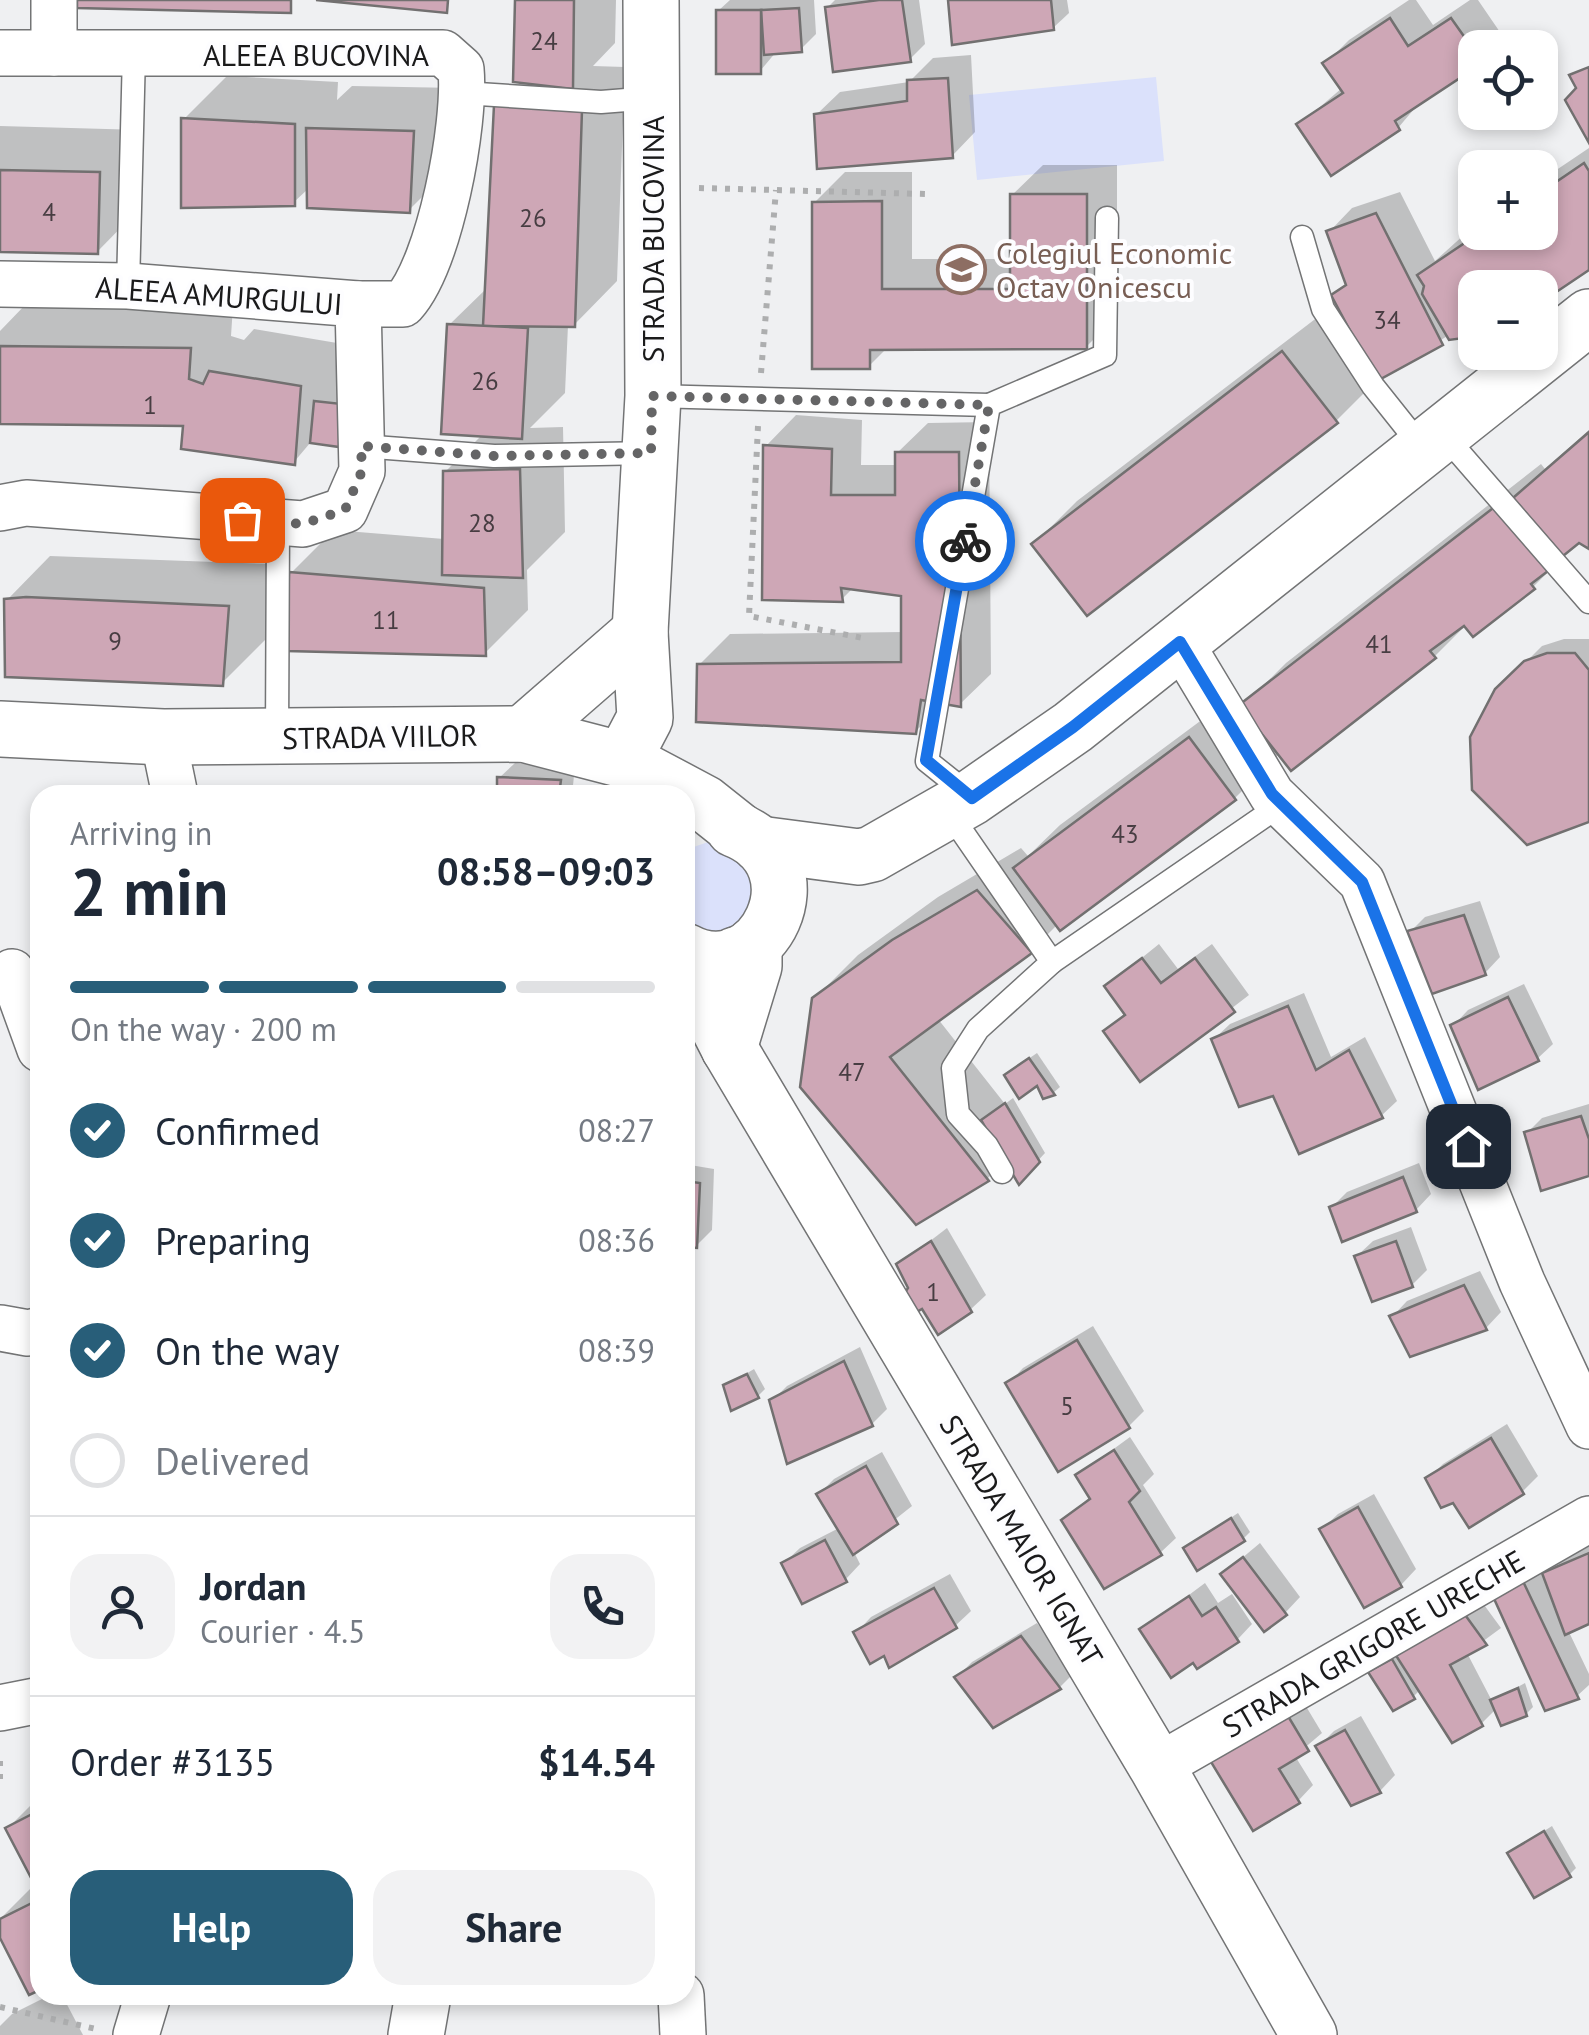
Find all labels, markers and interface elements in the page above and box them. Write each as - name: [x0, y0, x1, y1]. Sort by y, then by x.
- house number: 24: [530, 25, 558, 57]
- map controls: [1458, 30, 1558, 370]
- button: locate: [1458, 30, 1558, 130]
- street label: ALEEA BUCOVINA: [203, 35, 430, 74]
- street label: STRADA BUCOVINA: [633, 115, 672, 363]
- button: +: [1458, 150, 1558, 250]
- house number: 4: [42, 196, 56, 228]
- house number: 26: [519, 202, 547, 234]
- place label: Colegiul Economic Octav Onicescu: [996, 233, 1232, 306]
- school or university icon: Colegiul Economic Octav Onicescu: [935, 243, 987, 295]
- street label: ALEEA AMURGULUI: [94, 267, 344, 323]
- button: −: [1458, 270, 1558, 370]
- house number: 34: [1373, 304, 1401, 336]
- house number: 26: [471, 365, 499, 397]
- house number: 1: [143, 389, 157, 421]
- pin: [200, 478, 285, 563]
- courier: [915, 491, 1015, 591]
- icon: bag: [215, 493, 270, 548]
- house number: 28: [468, 507, 496, 539]
- icon: bike: [938, 514, 993, 569]
- house number: 11: [372, 604, 400, 636]
- house number: 9: [108, 625, 122, 657]
- house number: 41: [1365, 628, 1393, 660]
- street label: STRADA VIILOR: [282, 715, 478, 757]
- text: Arriving in: [70, 812, 212, 854]
- house number: 43: [1111, 818, 1139, 850]
- text: 08:58–09:03: [437, 846, 655, 895]
- text: 2 min: [70, 849, 229, 933]
- text: On the way · 200 m: [70, 1008, 337, 1050]
- house number: 47: [838, 1056, 866, 1088]
- icon: check: [70, 1103, 125, 1158]
- pin: [1426, 1104, 1511, 1189]
- text: Confirmed: [155, 1106, 321, 1155]
- text: 08:27: [578, 1109, 655, 1151]
- icon: home: [1441, 1119, 1496, 1174]
- icon: check: [70, 1213, 125, 1268]
- text: Preparing: [155, 1216, 311, 1265]
- text: 08:36: [578, 1219, 655, 1261]
- house number: 1: [926, 1276, 940, 1308]
- icon: check: [70, 1323, 125, 1378]
- text: On the way: [155, 1326, 340, 1375]
- text: 08:39: [578, 1329, 655, 1371]
- house number: 5: [1060, 1390, 1074, 1422]
- street label: STRADA MAIOR IGNAT: [932, 1407, 1113, 1673]
- text: Delivered: [155, 1436, 310, 1485]
- street label: STRADA GRIGORE URECHE: [1215, 1540, 1531, 1746]
- button: person: [70, 1554, 175, 1659]
- button: phone: [550, 1554, 655, 1659]
- text: Jordan: [200, 1561, 306, 1610]
- text: Courier · 4.5: [200, 1610, 366, 1652]
- text: Order #3135: [70, 1737, 275, 1786]
- text: $14.54: [538, 1737, 655, 1786]
- button: Help: [70, 1870, 353, 1985]
- button: Share: [373, 1870, 655, 1985]

